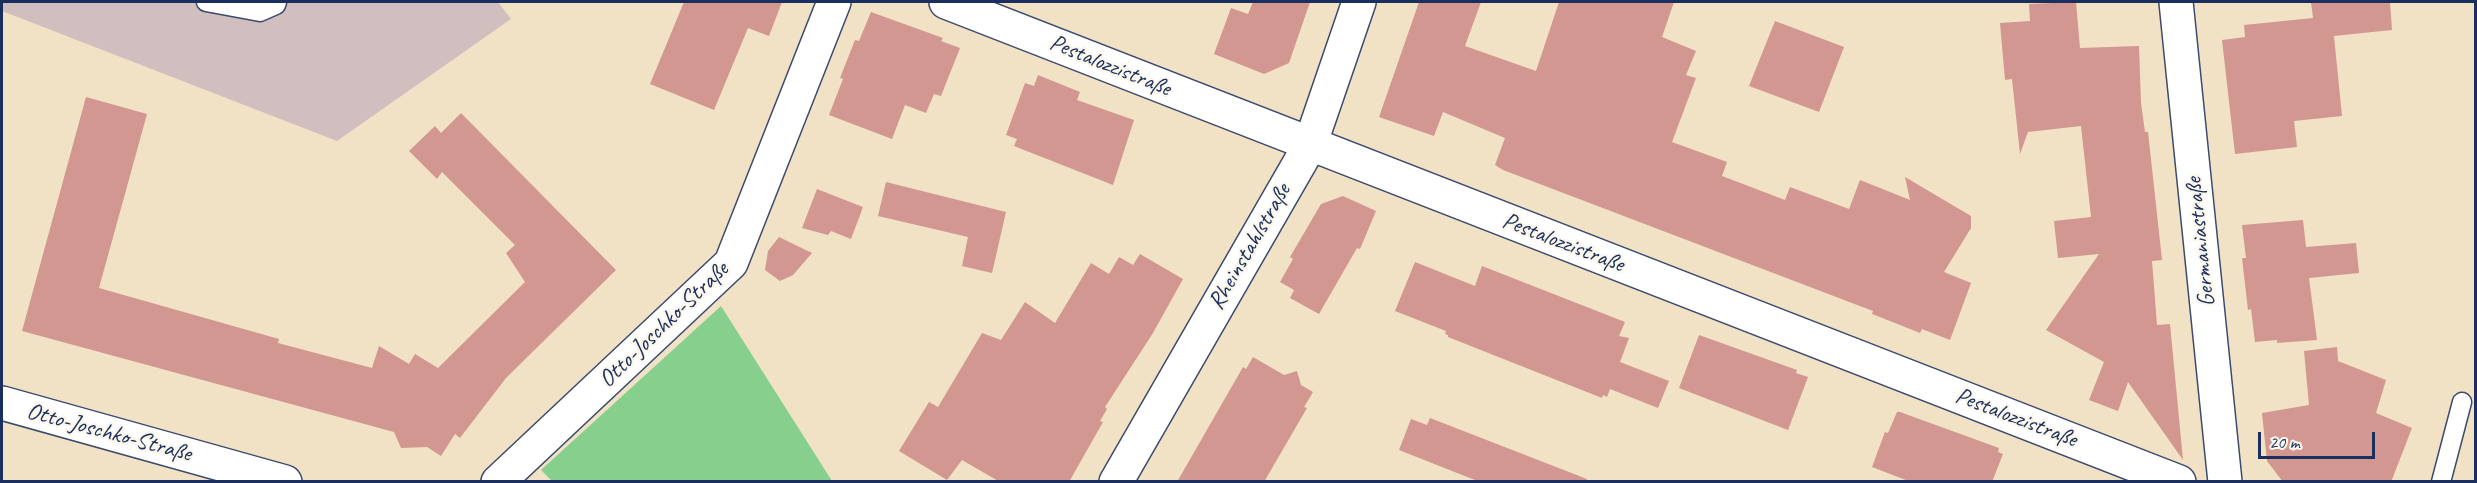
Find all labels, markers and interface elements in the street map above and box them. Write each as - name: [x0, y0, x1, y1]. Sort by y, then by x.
- street label: Pestalozzistraße: [1045, 29, 1175, 103]
- street label: Germaniastraße: [2180, 176, 2222, 308]
- street label: Rheinstahlstraße: [1202, 179, 1298, 315]
- street label: Pestalozzistraße: [1498, 207, 1628, 279]
- street label: Otto-Joschko-Straße: [593, 256, 735, 394]
- street label: Pestalozzistraße: [1951, 382, 2081, 454]
- street label: Otto-Joschko-Straße: [24, 397, 194, 469]
- scale bar: [2261, 420, 2378, 458]
- text: 20 m: [2269, 431, 2300, 453]

